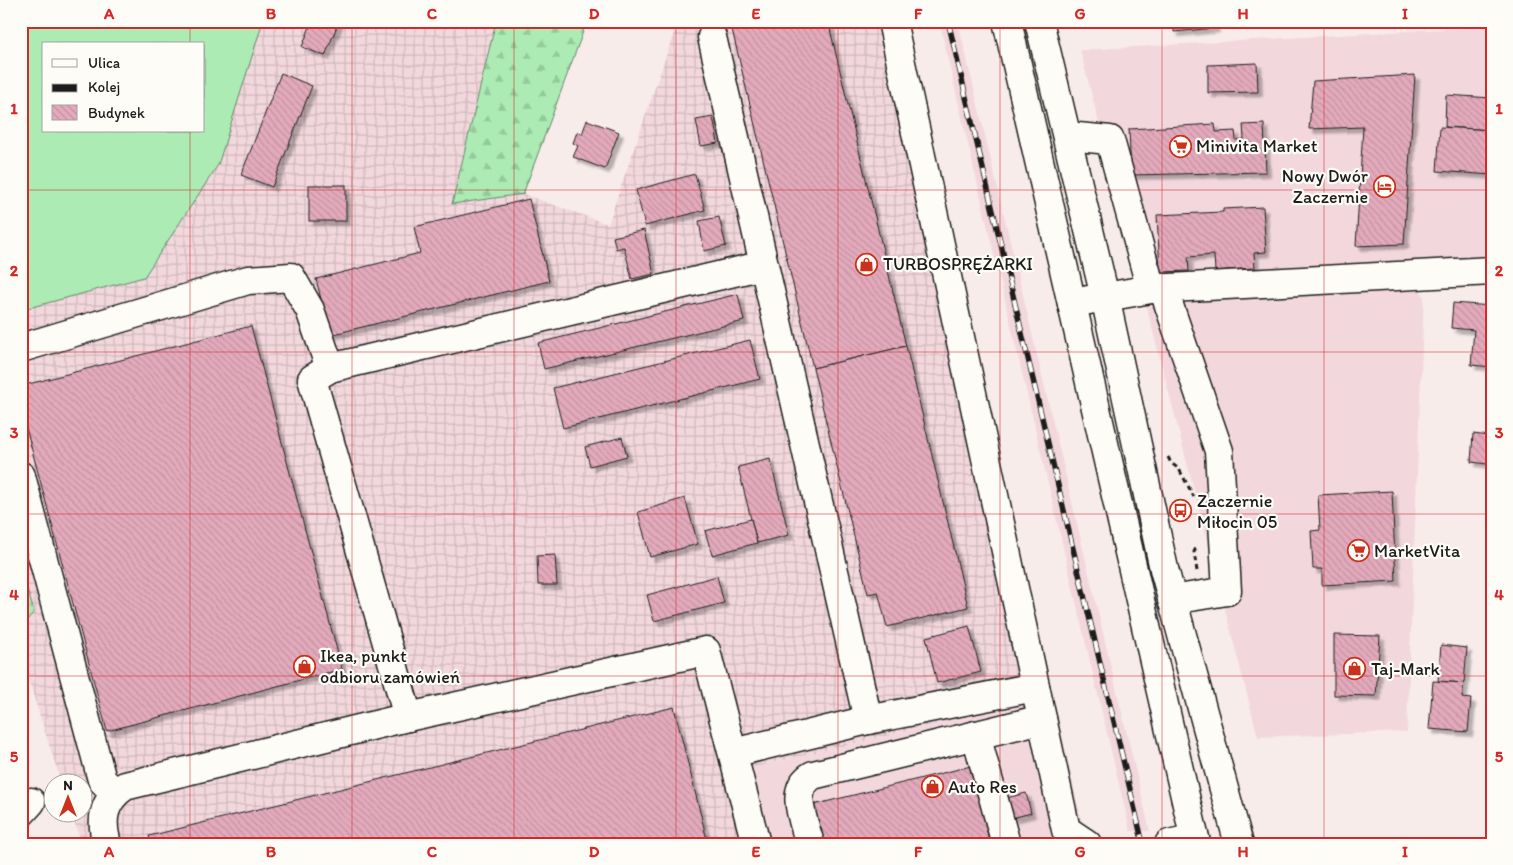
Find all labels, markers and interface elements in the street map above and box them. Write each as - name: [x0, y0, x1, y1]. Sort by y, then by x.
- text: A: [103, 4, 115, 23]
- text: B: [266, 4, 277, 23]
- text: C: [427, 4, 438, 23]
- text: D: [589, 4, 600, 23]
- text: E: [752, 4, 761, 23]
- text: F: [914, 4, 923, 23]
- text: G: [1074, 4, 1086, 23]
- text: H: [1237, 4, 1249, 23]
- text: I: [1402, 4, 1408, 23]
- legend: [42, 42, 205, 132]
- text: Ulica: [88, 54, 121, 72]
- text: Kolej: [88, 78, 120, 96]
- text: 1: [10, 99, 18, 118]
- text: 1: [1495, 99, 1503, 118]
- text: Budynek: [88, 104, 145, 122]
- supermarket icon: Minivita Market: [1168, 134, 1192, 158]
- place label: Minivita Market: [1196, 135, 1318, 157]
- place label: Nowy Dwór Zaczernie: [1282, 165, 1369, 208]
- hotel icon: Nowy Dwór Zaczernie: [1372, 174, 1396, 198]
- shop icon: TURBOSPRĘŻARKI: [855, 252, 879, 276]
- place label: TURBOSPRĘŻARKI: [883, 253, 1033, 275]
- text: 2: [10, 261, 19, 280]
- text: 2: [1495, 261, 1504, 280]
- text: 3: [10, 423, 19, 442]
- text: 3: [1495, 423, 1504, 442]
- place label: Zaczernie Miłocin 05: [1197, 490, 1277, 533]
- bus stop icon: Zaczernie Miłocin 05: [1169, 499, 1193, 523]
- supermarket icon: MarketVita: [1346, 539, 1370, 563]
- place label: MarketVita: [1374, 540, 1461, 562]
- text: 4: [9, 585, 19, 604]
- text: 4: [1494, 585, 1504, 604]
- place label: Ikea, punkt odbioru zamówień: [320, 645, 460, 688]
- shop icon: Ikea, punkt odbioru zamówień: [292, 654, 316, 678]
- shop icon: Taj-Mark: [1343, 657, 1367, 681]
- place label: Taj-Mark: [1371, 658, 1441, 680]
- text: 5: [10, 747, 19, 766]
- text: 5: [1495, 747, 1504, 766]
- north arrow: [42, 772, 92, 822]
- shop icon: Auto Res: [920, 775, 944, 799]
- place label: Auto Res: [948, 776, 1017, 798]
- text: N: [63, 777, 73, 794]
- text: A: [103, 842, 115, 861]
- text: B: [266, 842, 277, 861]
- text: C: [427, 842, 438, 861]
- text: D: [589, 842, 600, 861]
- text: E: [752, 842, 761, 861]
- text: F: [914, 842, 923, 861]
- text: G: [1074, 842, 1086, 861]
- text: H: [1237, 842, 1249, 861]
- text: I: [1402, 842, 1408, 861]

